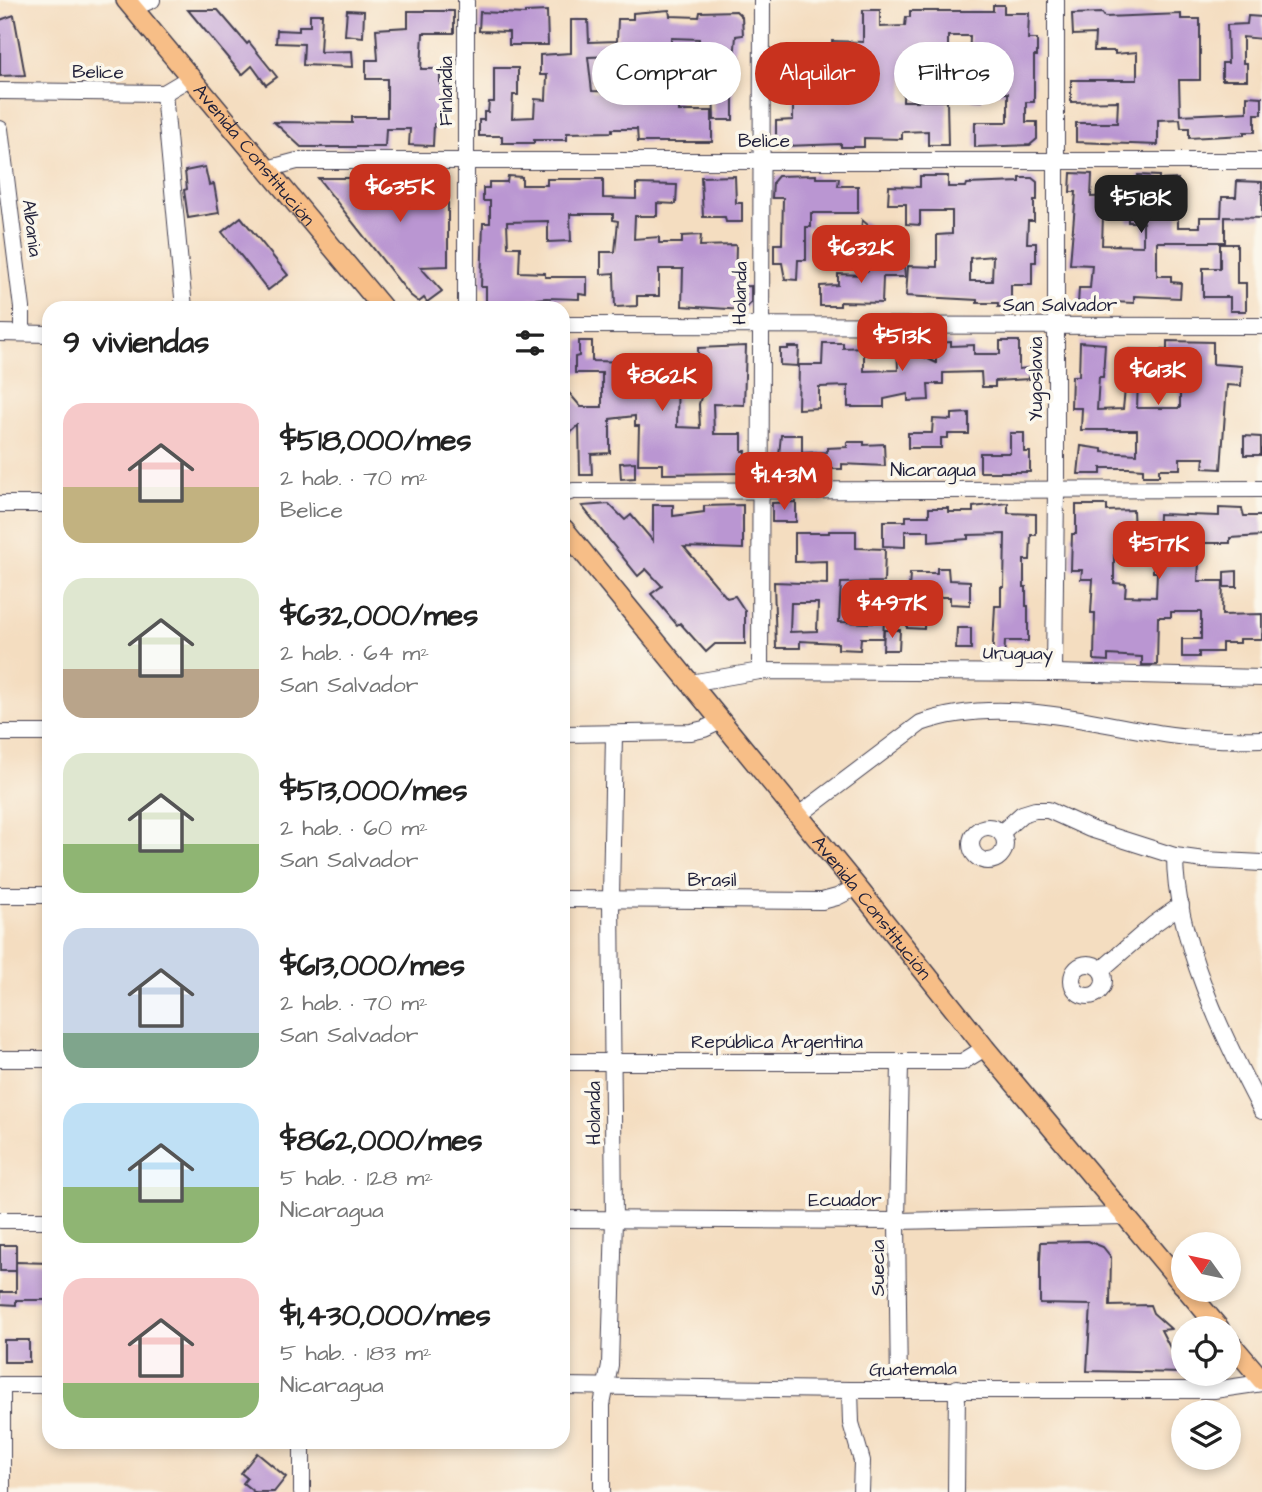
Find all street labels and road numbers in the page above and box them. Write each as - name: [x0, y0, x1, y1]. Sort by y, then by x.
- street label: Finlandia: [433, 56, 460, 126]
- street label: Belice: [72, 59, 124, 86]
- street label: Avenida Constitución: [186, 78, 321, 232]
- street label: Belice: [738, 128, 790, 155]
- street label: Albania: [15, 198, 48, 259]
- street label: Holanda: [726, 261, 755, 325]
- street label: San Salvador: [1003, 292, 1118, 319]
- street label: Yugoslavia: [1023, 336, 1051, 421]
- street label: Nicaragua: [890, 457, 976, 485]
- street label: Uruguay: [983, 639, 1054, 669]
- street label: Avenida Constitución: [805, 830, 938, 986]
- street label: Brasil: [687, 867, 737, 894]
- street label: República Argentina: [691, 1029, 863, 1057]
- street label: Holanda: [581, 1081, 608, 1145]
- street label: Ecuador: [808, 1187, 882, 1214]
- street label: Suecia: [865, 1239, 892, 1296]
- street label: Guatemala: [869, 1355, 957, 1384]

